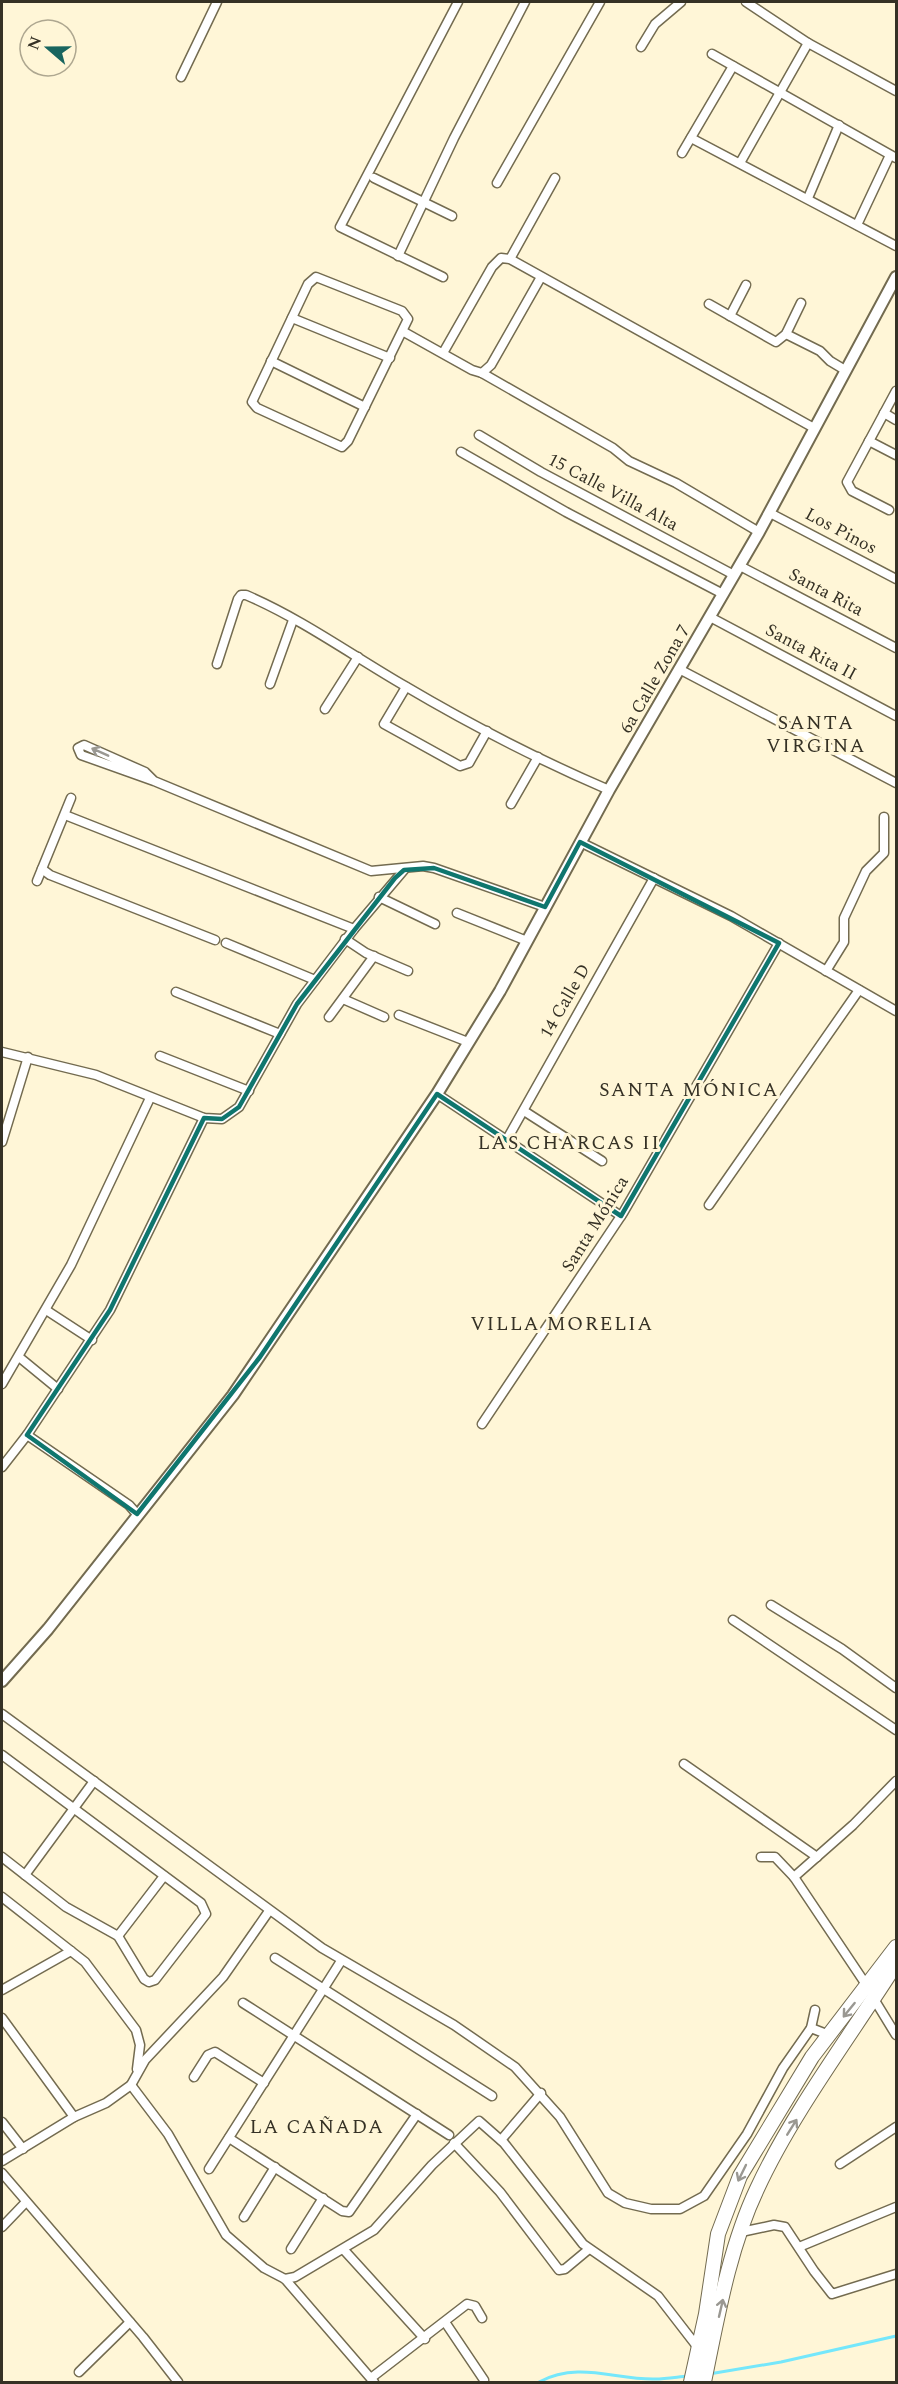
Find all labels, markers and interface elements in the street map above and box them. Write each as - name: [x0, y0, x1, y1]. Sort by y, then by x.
- north arrow: [18, 18, 78, 78]
- text: N: [21, 33, 48, 53]
- street label: 15 Calle Villa Alta: [543, 446, 683, 538]
- street label: Los Pinos: [800, 501, 882, 561]
- street label: Santa Rita: [784, 561, 869, 623]
- street label: Santa Rita II: [760, 617, 862, 687]
- street label: 6a Calle Zona 7: [613, 620, 697, 738]
- district label: SANTA VIRGINA: [766, 708, 866, 761]
- one-way arrow: [91, 745, 109, 757]
- street label: 14 Calle D: [533, 959, 597, 1043]
- district label: SANTA MÓNICA: [599, 1075, 779, 1105]
- district label: LAS CHARCAS II: [477, 1128, 661, 1158]
- street label: Santa Mónica: [555, 1170, 636, 1277]
- district label: VILLA MORELIA: [470, 1309, 654, 1339]
- one-way arrow: [842, 2002, 855, 2018]
- district label: LA CAÑADA: [249, 2112, 385, 2142]
- one-way arrow: [786, 2119, 798, 2136]
- one-way arrow: [735, 2163, 747, 2181]
- one-way arrow: [716, 2298, 728, 2317]

